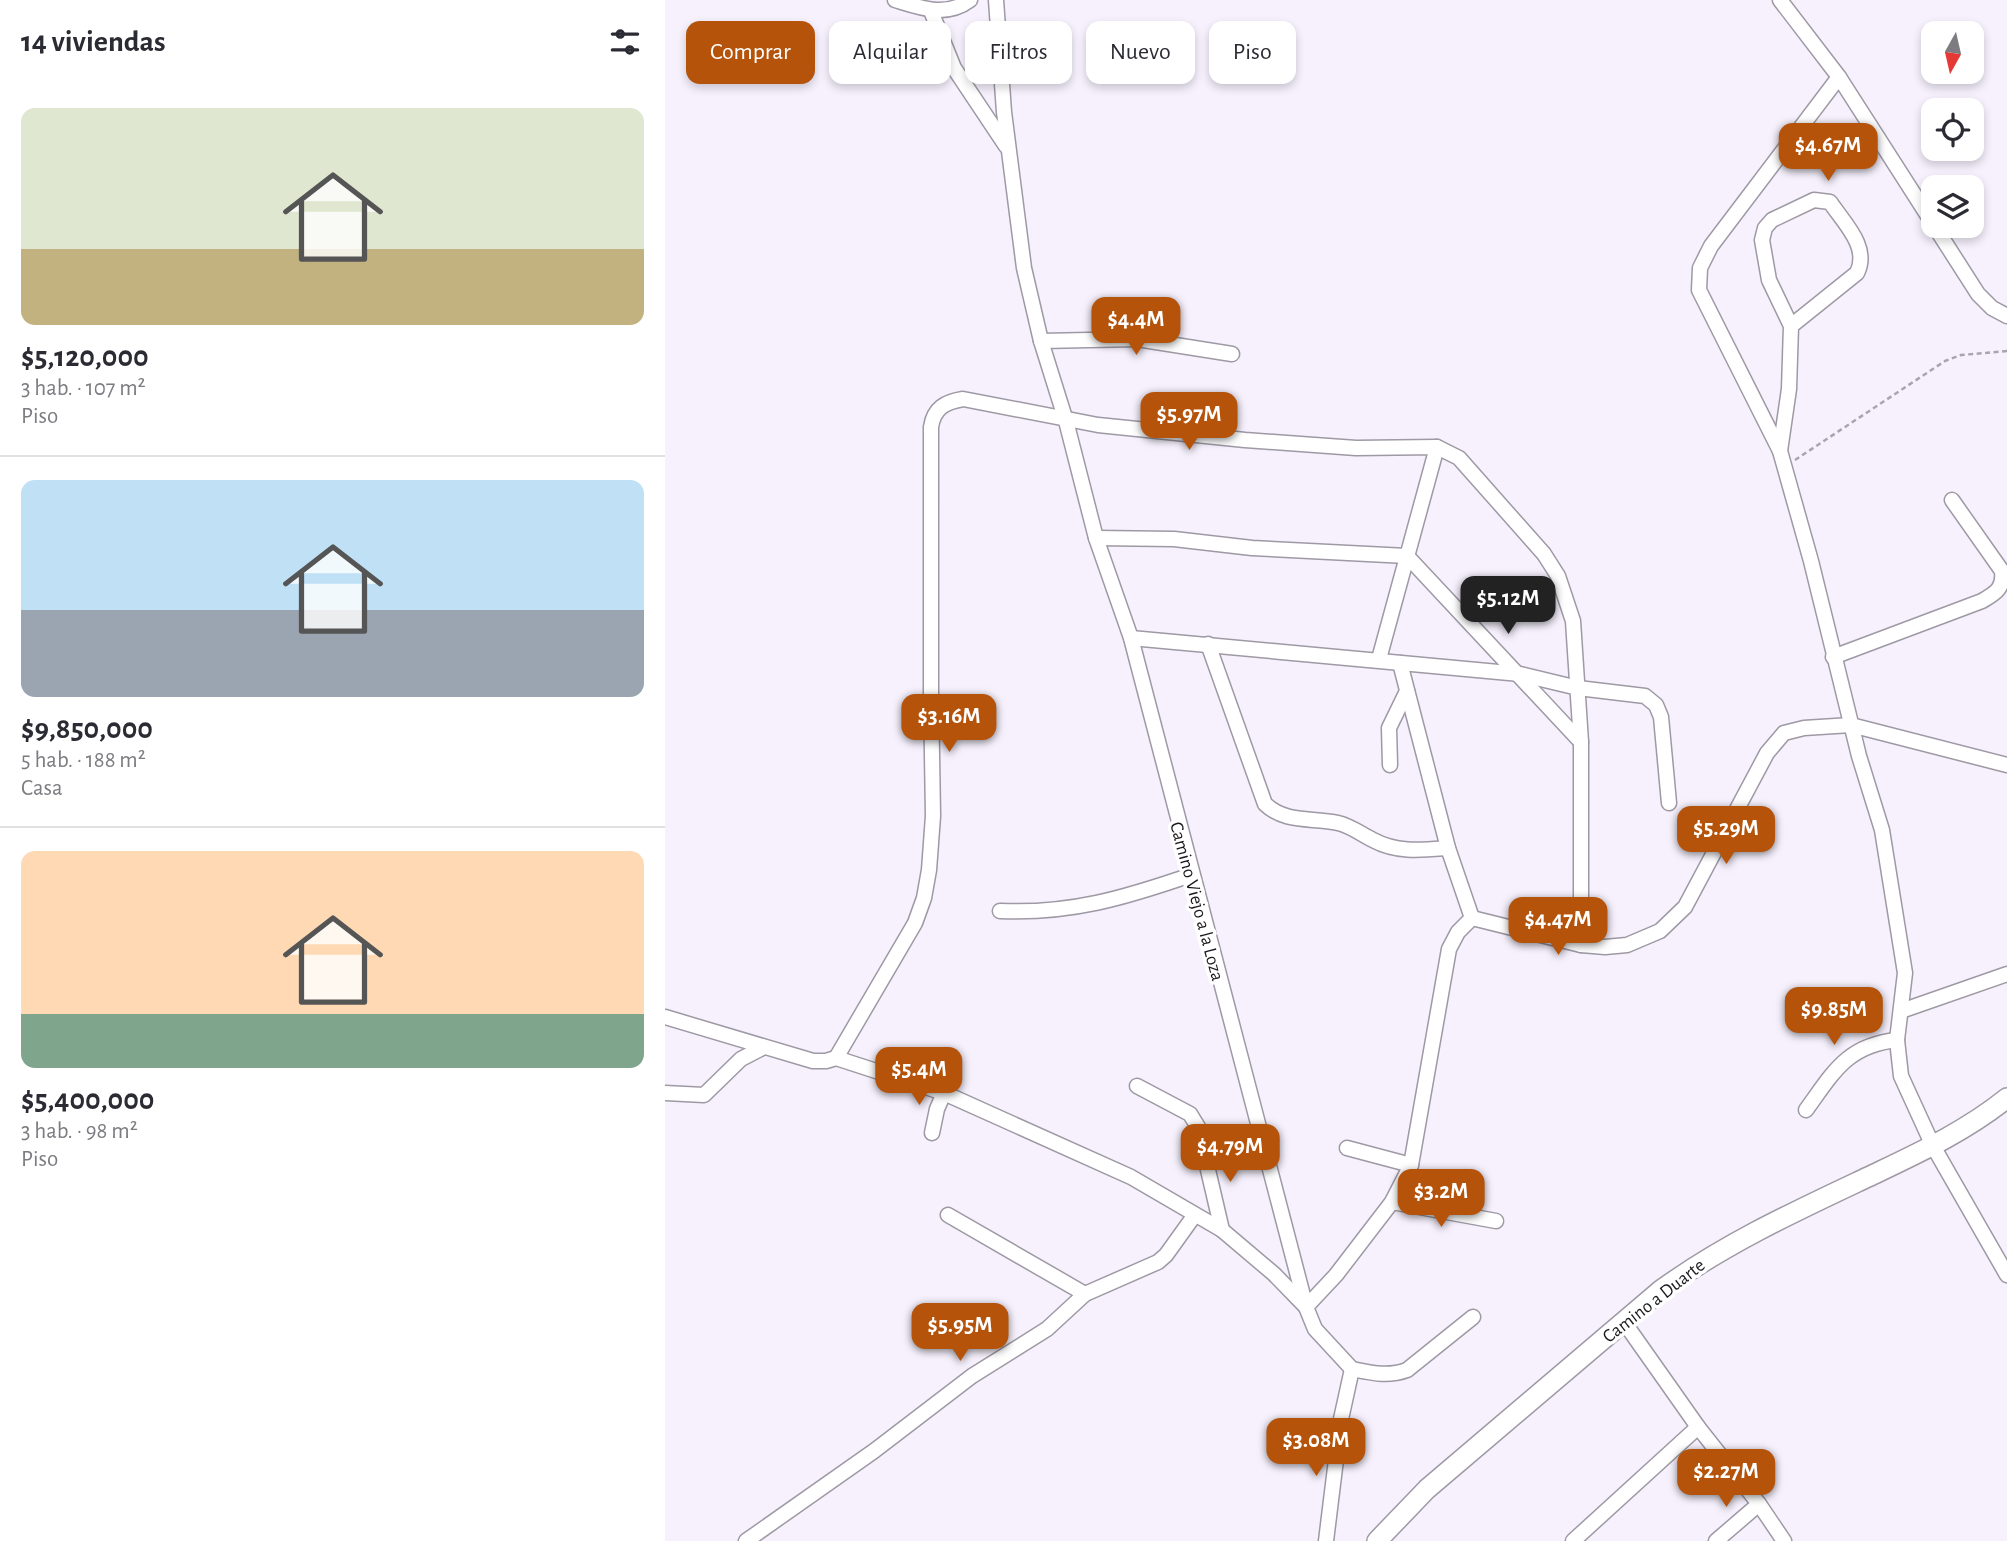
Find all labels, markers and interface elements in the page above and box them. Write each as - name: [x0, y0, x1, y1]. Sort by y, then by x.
- chip: Comprar: [686, 21, 815, 84]
- chip: Alquilar: [829, 21, 951, 84]
- chip: Filtros: [965, 21, 1072, 84]
- chip: Nuevo: [1086, 21, 1195, 84]
- chip: Piso: [1209, 21, 1296, 84]
- north arrow: [1921, 21, 1985, 84]
- map controls: [1921, 21, 1984, 238]
- icon: filters: [606, 23, 644, 61]
- text: 14 viviendas: [21, 27, 166, 57]
- button: locate: [1921, 98, 1984, 161]
- pin: $4.67M: [1771, 124, 1885, 183]
- text: $4.67M: [1795, 134, 1861, 157]
- icon: home: [270, 154, 396, 280]
- button: layers: [1921, 175, 1984, 238]
- pin: $4.4M: [1087, 298, 1185, 357]
- text: $4.4M: [1107, 308, 1165, 331]
- text: $5,120,000: [21, 342, 149, 372]
- text: 3 hab. · 107 m²: [21, 377, 146, 400]
- pin: $5.97M: [1132, 392, 1246, 452]
- text: $5.97M: [1157, 403, 1221, 426]
- text: Piso: [21, 405, 58, 428]
- icon: home: [270, 526, 396, 652]
- pin: $5.12M: [1451, 576, 1565, 636]
- text: $5.12M: [1477, 587, 1540, 610]
- pin: $3.16M: [892, 694, 1006, 754]
- text: $3.16M: [917, 705, 981, 728]
- text: $9,850,000: [21, 714, 153, 744]
- text: 5 hab. · 188 m²: [21, 749, 146, 772]
- text: Casa: [21, 777, 63, 800]
- pin: $5.29M: [1669, 806, 1783, 866]
- text: $5.29M: [1693, 817, 1759, 840]
- street label: Camino Viejo a la Loza: [1166, 820, 1227, 983]
- icon: home: [270, 897, 396, 1023]
- pin: $4.47M: [1501, 898, 1615, 957]
- text: $4.47M: [1524, 908, 1592, 931]
- pin: $9.85M: [1777, 988, 1891, 1047]
- text: $9.85M: [1801, 998, 1867, 1021]
- pin: $5.4M: [870, 1048, 968, 1107]
- text: $5.4M: [891, 1058, 947, 1081]
- text: $5,400,000: [21, 1085, 154, 1115]
- text: 3 hab. · 98 m²: [21, 1120, 138, 1143]
- pin: $4.79M: [1173, 1124, 1287, 1184]
- text: $4.79M: [1197, 1135, 1263, 1158]
- text: Piso: [21, 1148, 58, 1171]
- pin: $3.2M: [1392, 1170, 1490, 1229]
- text: $3.2M: [1414, 1180, 1468, 1203]
- street label: Camino a Duarte: [1599, 1256, 1709, 1347]
- pin: $5.95M: [903, 1304, 1017, 1363]
- text: $5.95M: [928, 1314, 992, 1337]
- pin: $3.08M: [1259, 1418, 1373, 1478]
- text: $3.08M: [1282, 1429, 1350, 1452]
- pin: $2.27M: [1669, 1450, 1783, 1509]
- text: $2.27M: [1693, 1460, 1759, 1483]

